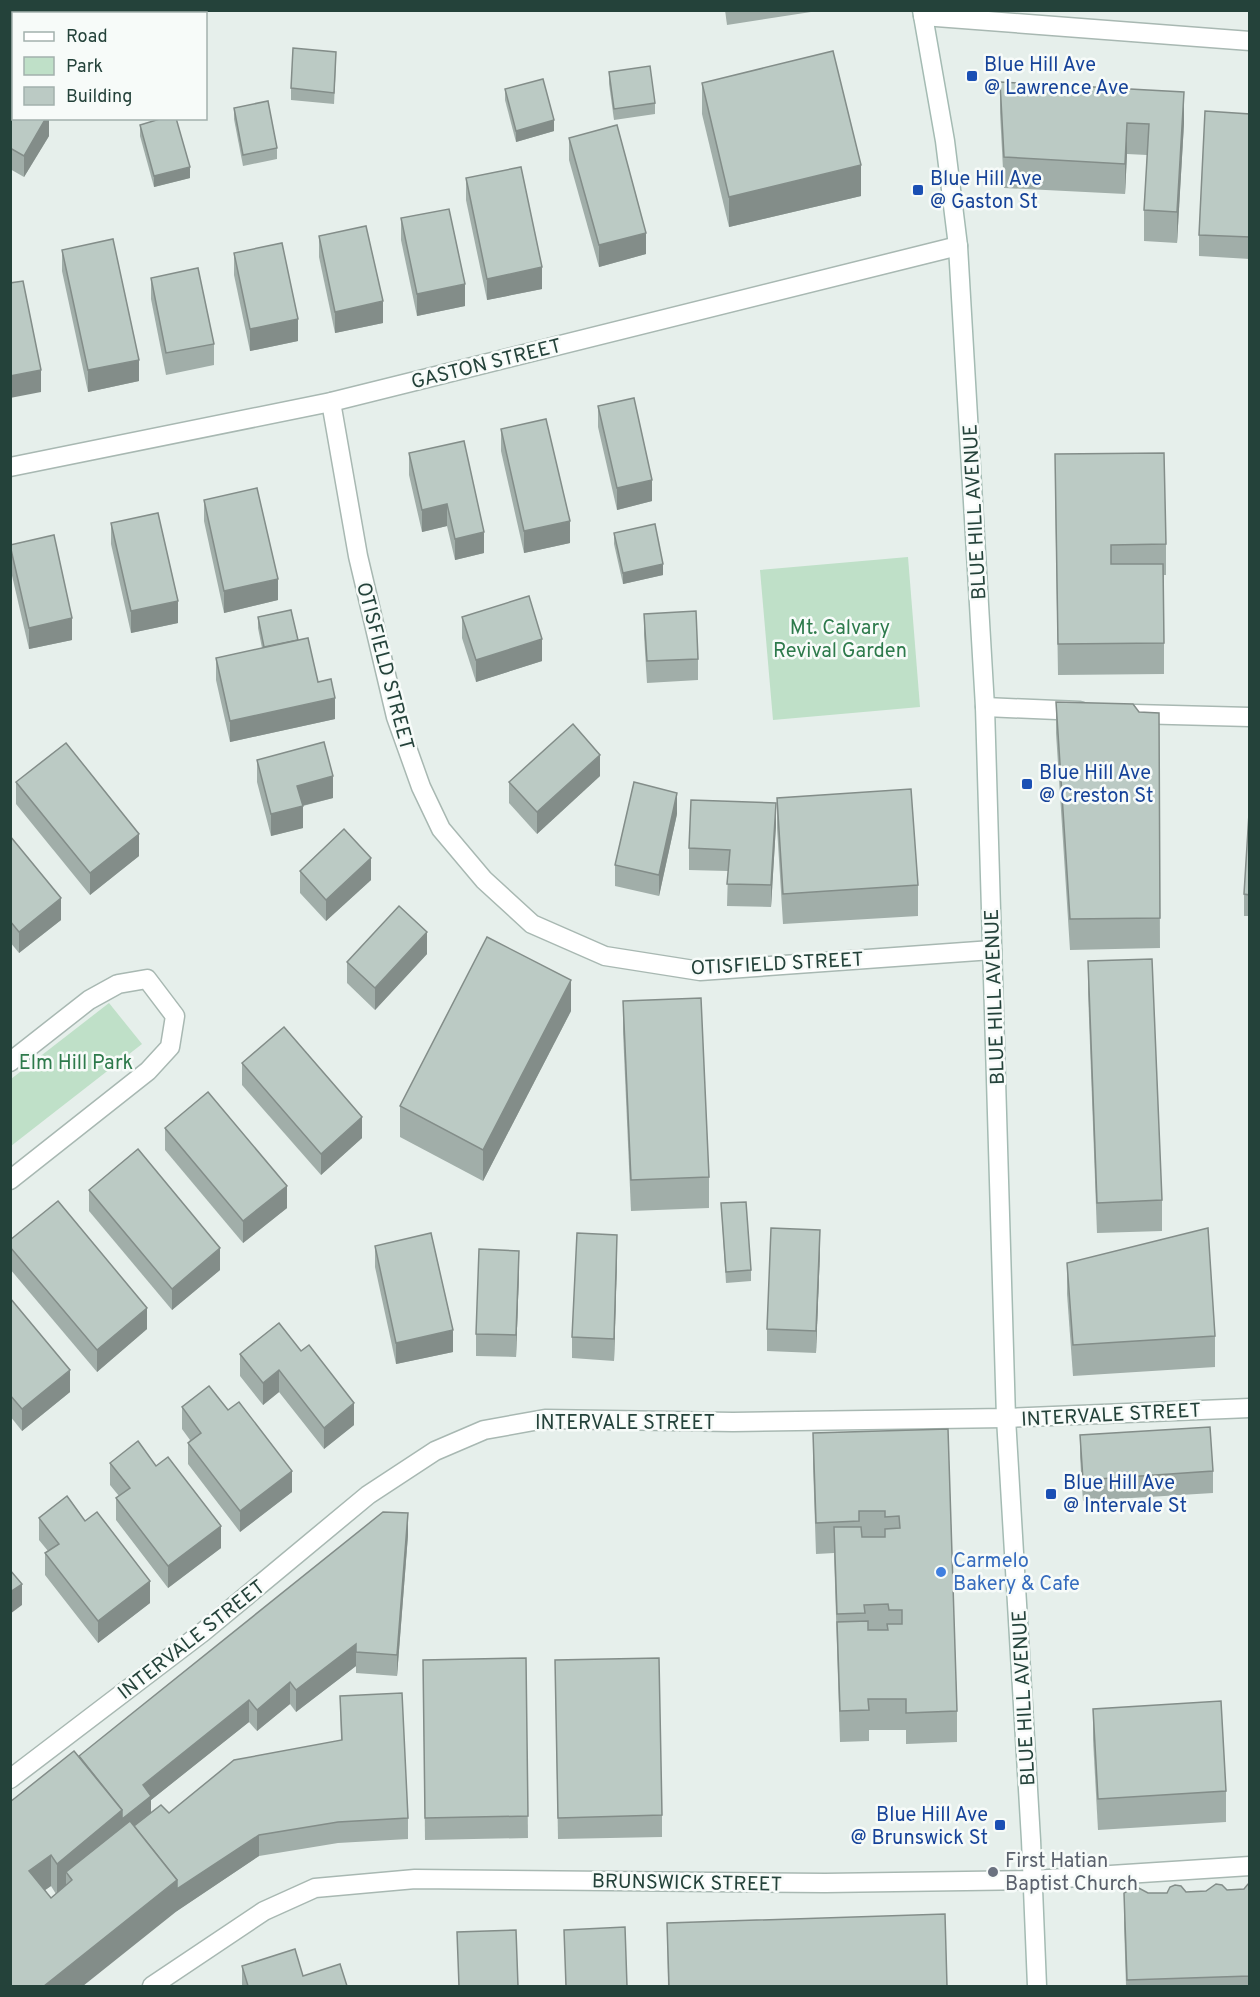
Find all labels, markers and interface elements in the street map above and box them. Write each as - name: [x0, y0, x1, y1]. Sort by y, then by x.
- legend: [12, 12, 207, 120]
- text: Road: [66, 26, 108, 49]
- place label: Blue Hill Ave @ Lawrence Ave: [984, 53, 1129, 102]
- text: Park: [66, 56, 103, 79]
- marker: Blue Hill Ave @ Lawrence Ave: [965, 69, 979, 83]
- text: Building: [66, 86, 132, 109]
- place label: Blue Hill Ave @ Gaston St: [930, 167, 1042, 216]
- marker: Blue Hill Ave @ Gaston St: [911, 183, 925, 197]
- street label: GASTON STREET: [409, 334, 564, 396]
- street label: BLUE HILL AVENUE: [958, 423, 994, 600]
- street label: OTISFIELD STREET: [349, 580, 419, 753]
- park label: Mt. Calvary Revival Garden: [773, 616, 907, 665]
- place label: Blue Hill Ave @ Creston St: [1039, 761, 1154, 810]
- marker: Blue Hill Ave @ Creston St: [1020, 777, 1034, 791]
- street label: BLUE HILL AVENUE: [980, 909, 1012, 1085]
- street label: OTISFIELD STREET: [690, 947, 864, 983]
- park label: Elm Hill Park: [19, 1051, 133, 1077]
- street label: INTERVALE STREET: [1020, 1398, 1202, 1434]
- street label: INTERVALE STREET: [535, 1411, 715, 1437]
- place label: Blue Hill Ave @ Intervale St: [1063, 1471, 1187, 1520]
- marker: Blue Hill Ave @ Intervale St: [1044, 1487, 1058, 1501]
- place label: Carmelo Bakery & Cafe: [953, 1549, 1080, 1598]
- marker: Carmelo Bakery & Cafe: [934, 1565, 948, 1579]
- street label: INTERVALE STREET: [113, 1575, 271, 1706]
- street label: BLUE HILL AVENUE: [1007, 1609, 1043, 1786]
- place label: Blue Hill Ave @ Brunswick St: [851, 1803, 988, 1852]
- marker: Blue Hill Ave @ Brunswick St: [993, 1818, 1007, 1832]
- place label: First Hatian Baptist Church: [1005, 1849, 1138, 1898]
- marker: First Hatian Baptist Church: [986, 1865, 1000, 1879]
- street label: BRUNSWICK STREET: [591, 1869, 782, 1899]

